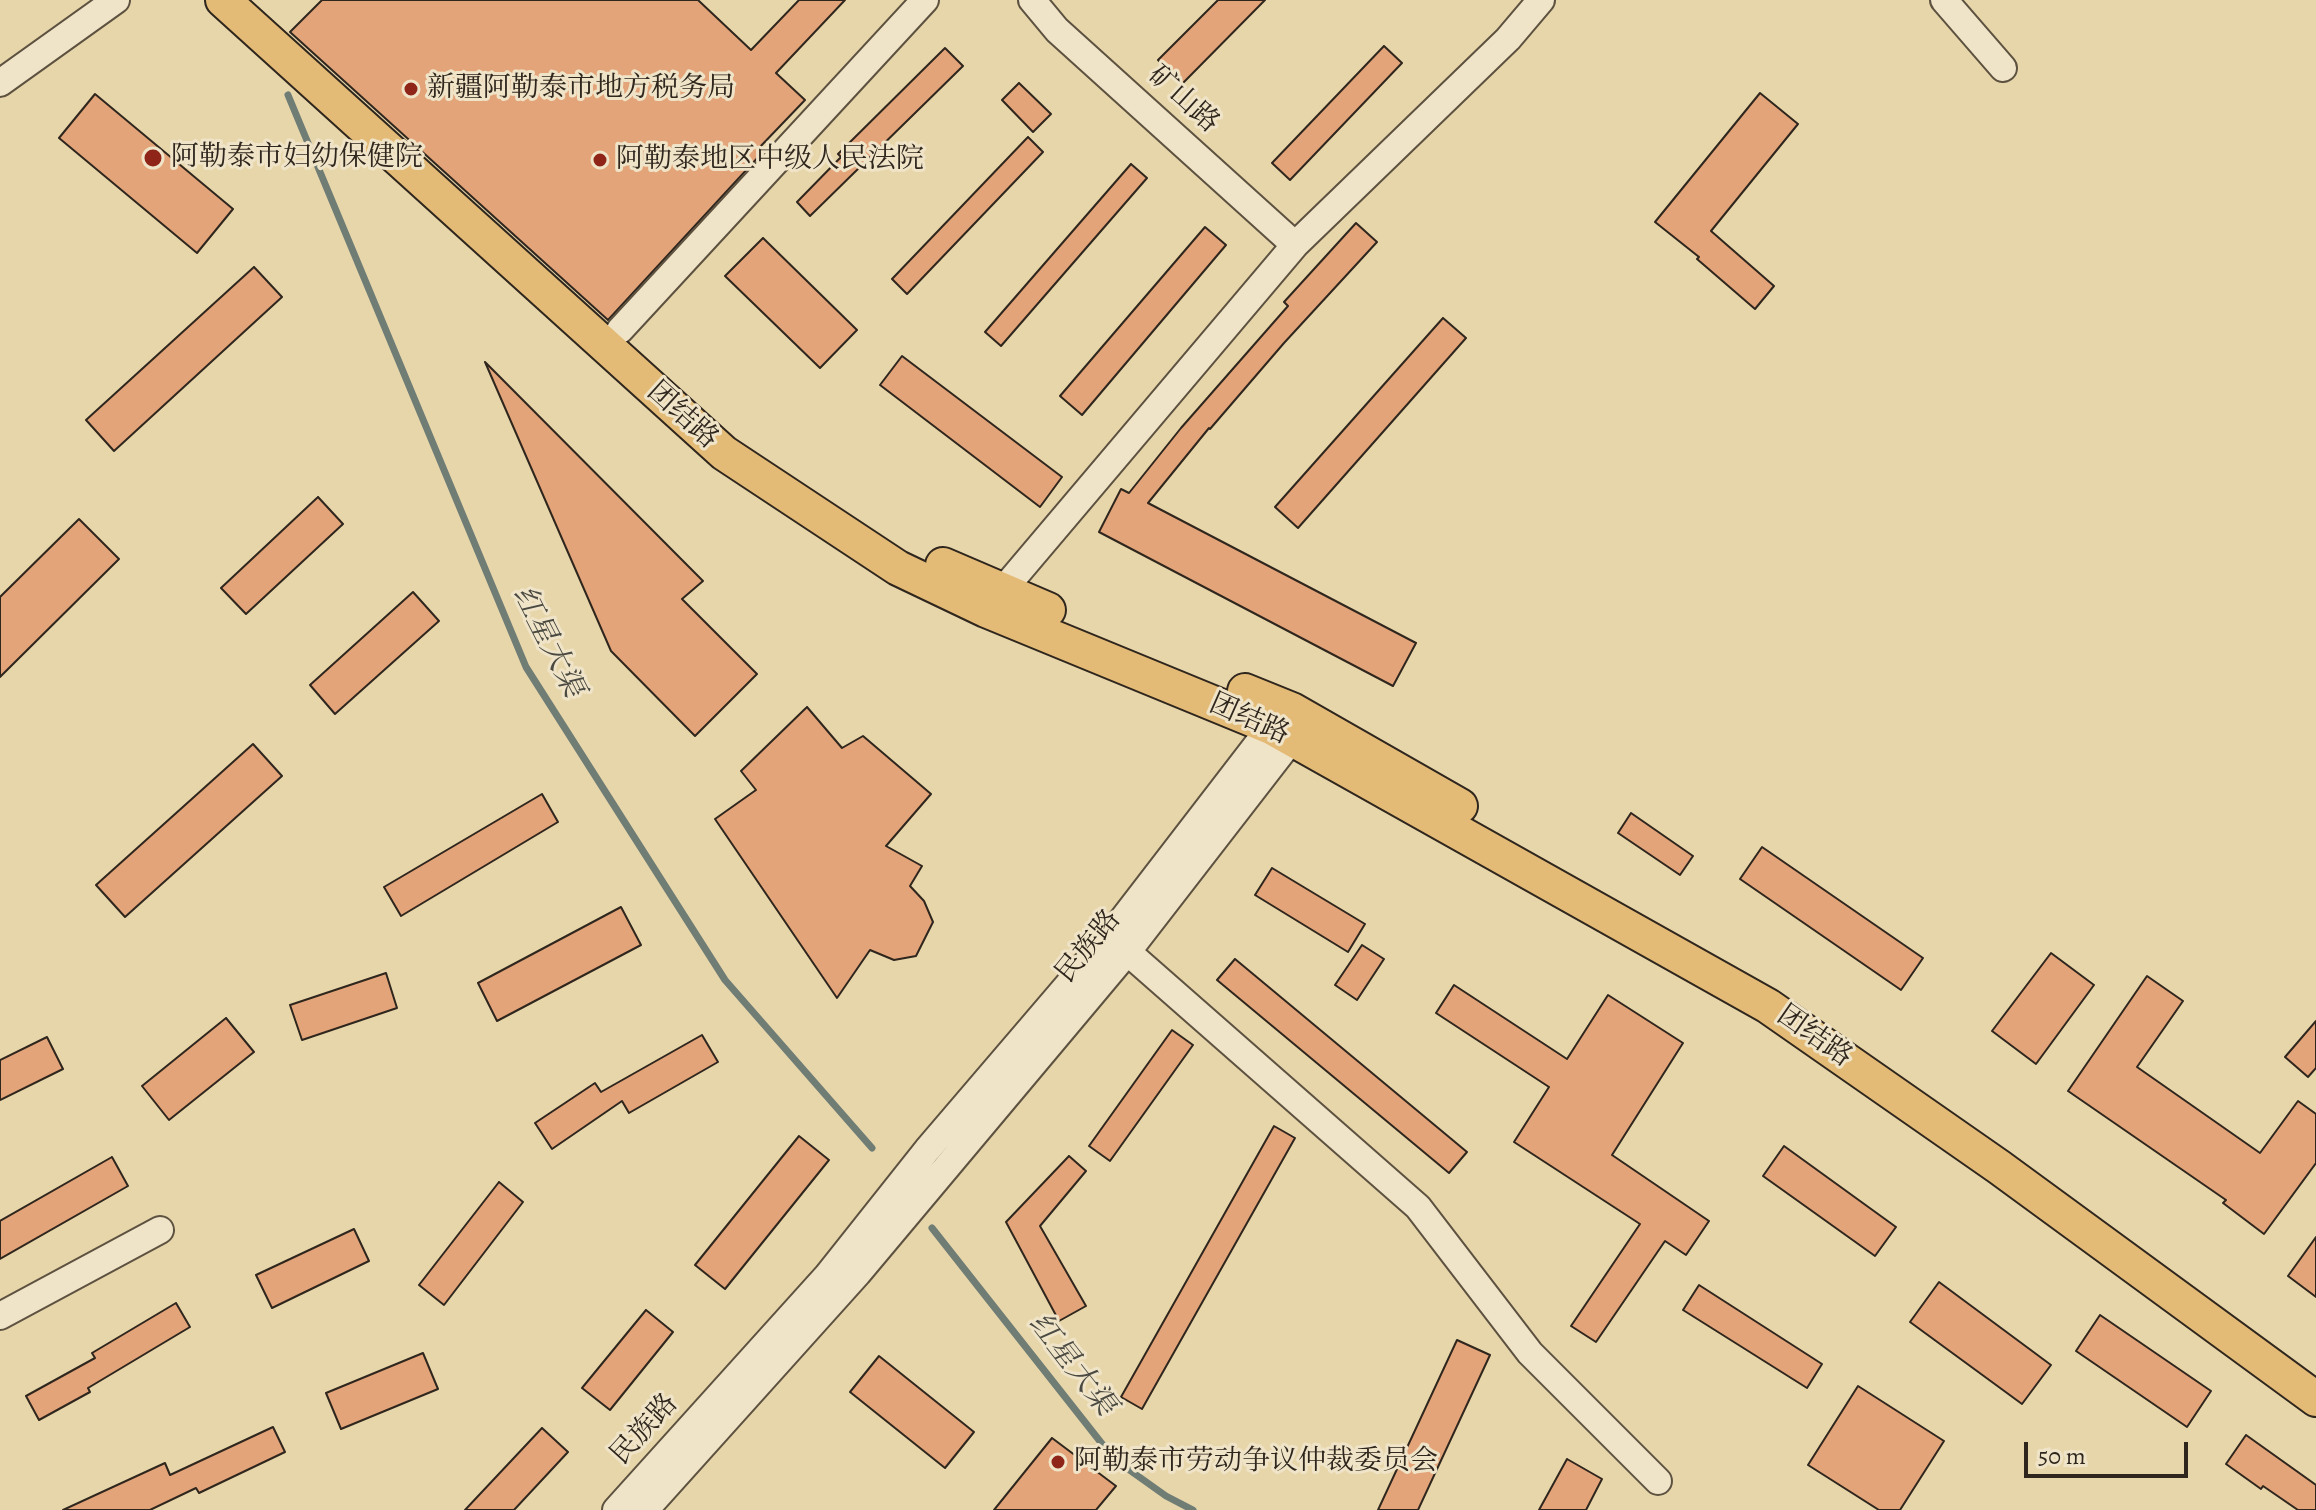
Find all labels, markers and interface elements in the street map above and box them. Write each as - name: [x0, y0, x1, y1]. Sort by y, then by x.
- street label: 矿山路: [1141, 59, 1225, 141]
- place label: 新疆阿勒泰市地方税务局: [427, 72, 735, 106]
- marker: 新疆阿勒泰市地方税务局: [402, 80, 420, 98]
- place label: 阿勒泰市妇幼保健院: [171, 141, 423, 175]
- place label: 阿勒泰地区中级人民法院: [616, 143, 924, 177]
- marker: 阿勒泰市妇幼保健院: [142, 147, 164, 169]
- marker: 阿勒泰地区中级人民法院: [591, 151, 609, 169]
- street label: 团结路: [640, 375, 724, 457]
- water label: 红星大渠: [504, 580, 590, 704]
- street label: 团结路: [1204, 688, 1294, 752]
- street label: 民族路: [1050, 904, 1128, 990]
- street label: 团结路: [1770, 999, 1858, 1075]
- water label: 红星大渠: [1020, 1307, 1122, 1423]
- street label: 民族路: [604, 1388, 686, 1472]
- scale bar: [2028, 1426, 2192, 1476]
- text: 50 m: [2038, 1440, 2086, 1472]
- place label: 阿勒泰市劳动争议仲裁委员会: [1074, 1445, 1438, 1479]
- marker: 阿勒泰市劳动争议仲裁委员会: [1049, 1453, 1067, 1471]

